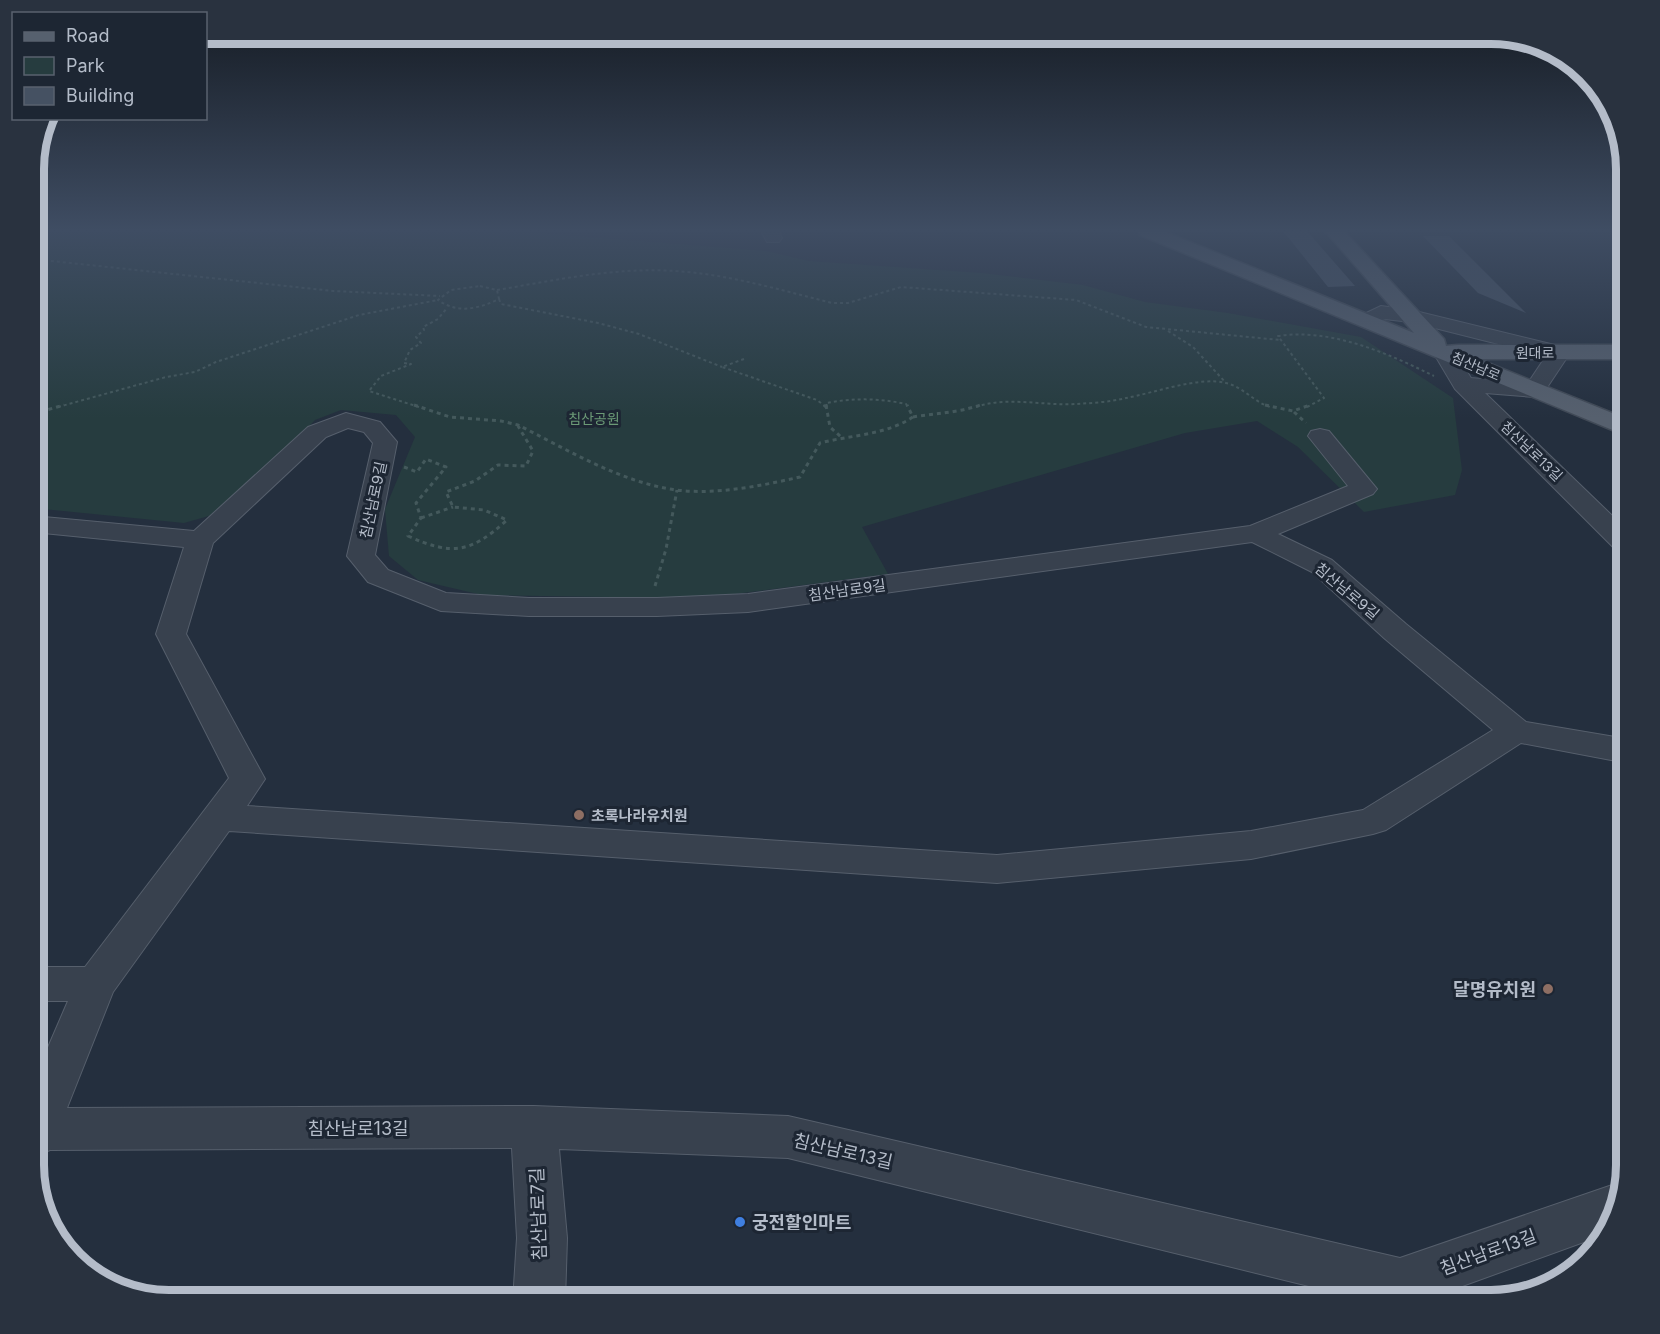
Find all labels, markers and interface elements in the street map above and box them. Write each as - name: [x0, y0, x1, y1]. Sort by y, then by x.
- legend: [12, 12, 207, 120]
- text: Road: [66, 25, 109, 46]
- text: Park: [66, 55, 105, 76]
- text: Building: [66, 85, 134, 106]
- street label: 원대로: [1516, 344, 1554, 361]
- street label: 침산남로: [1449, 348, 1503, 384]
- park label: 침산공원: [568, 410, 620, 427]
- street label: 침산남로13길: [1498, 418, 1566, 484]
- street label: 침산남로9길: [356, 460, 390, 540]
- street label: 침산남로9길: [1311, 559, 1383, 623]
- street label: 침산남로9길: [807, 575, 887, 605]
- place label: 초록나라유치원: [591, 806, 688, 825]
- marker: 초록나라유치원: [572, 808, 586, 822]
- place label: 달명유치원: [1453, 979, 1536, 1000]
- marker: 달명유치원: [1541, 982, 1555, 996]
- street label: 침산남로13길: [307, 1118, 409, 1139]
- street label: 침산남로13길: [791, 1129, 895, 1173]
- street label: 침산남로7길: [526, 1167, 550, 1261]
- place label: 궁전할인마트: [752, 1212, 851, 1233]
- marker: 궁전할인마트: [733, 1215, 747, 1229]
- street label: 침산남로13길: [1437, 1225, 1539, 1279]

